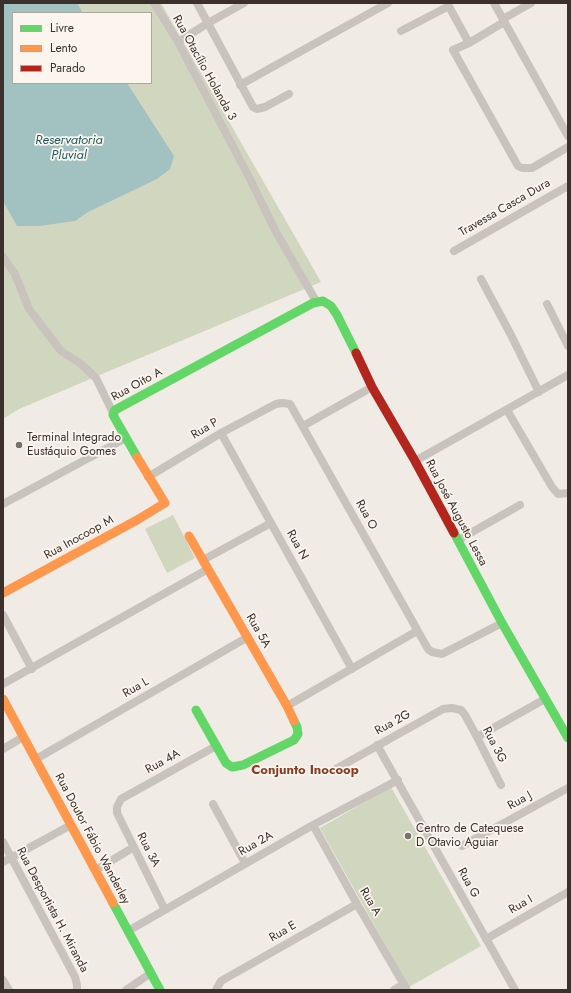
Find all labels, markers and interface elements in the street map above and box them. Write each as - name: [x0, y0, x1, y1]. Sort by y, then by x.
- legend: [12, 12, 152, 84]
- street label: Rua Otacílio Holanda 3: [169, 13, 239, 123]
- text: Livre: [50, 19, 74, 37]
- text: Lento: [50, 39, 77, 57]
- text: Parado: [50, 59, 85, 77]
- water label: Reservatoria Pluvial: [35, 133, 103, 164]
- street label: Travessa Casca Dura: [457, 176, 553, 240]
- street label: Rua Oito A: [109, 365, 165, 405]
- street label: Rua P: [189, 415, 221, 443]
- place label: Terminal Integrado Eustáquio Gomes: [27, 431, 121, 459]
- marker: Terminal Integrado Eustáquio Gomes: [14, 440, 24, 450]
- street label: Rua José Augusto Lessa: [422, 457, 490, 569]
- street label: Rua O: [352, 498, 380, 532]
- street label: Rua Inocoop M: [42, 513, 116, 563]
- street label: Rua N: [283, 528, 311, 562]
- street label: Rua 5A: [242, 611, 274, 651]
- street label: Rua L: [120, 675, 152, 701]
- street label: Rua 2G: [373, 707, 413, 739]
- street label: Rua 3G: [479, 725, 509, 765]
- street label: Rua 4A: [143, 747, 183, 777]
- district label: Conjunto Inocoop: [251, 763, 359, 779]
- street label: Rua Doutor Fábio Wanderley: [51, 771, 133, 907]
- street label: Rua J: [505, 789, 535, 813]
- place label: Centro de Catequese D Otavio Aguiar: [416, 822, 524, 850]
- street label: Rua 2A: [236, 828, 276, 860]
- street label: Rua 3A: [133, 830, 163, 870]
- marker: Centro de Catequese D Otavio Aguiar: [403, 831, 413, 841]
- street label: Rua Desportista H. Miranda: [13, 845, 91, 975]
- street label: Rua G: [454, 866, 482, 900]
- street label: Rua A: [356, 885, 384, 919]
- street label: Rua I: [506, 892, 536, 918]
- street label: Rua E: [267, 919, 299, 945]

